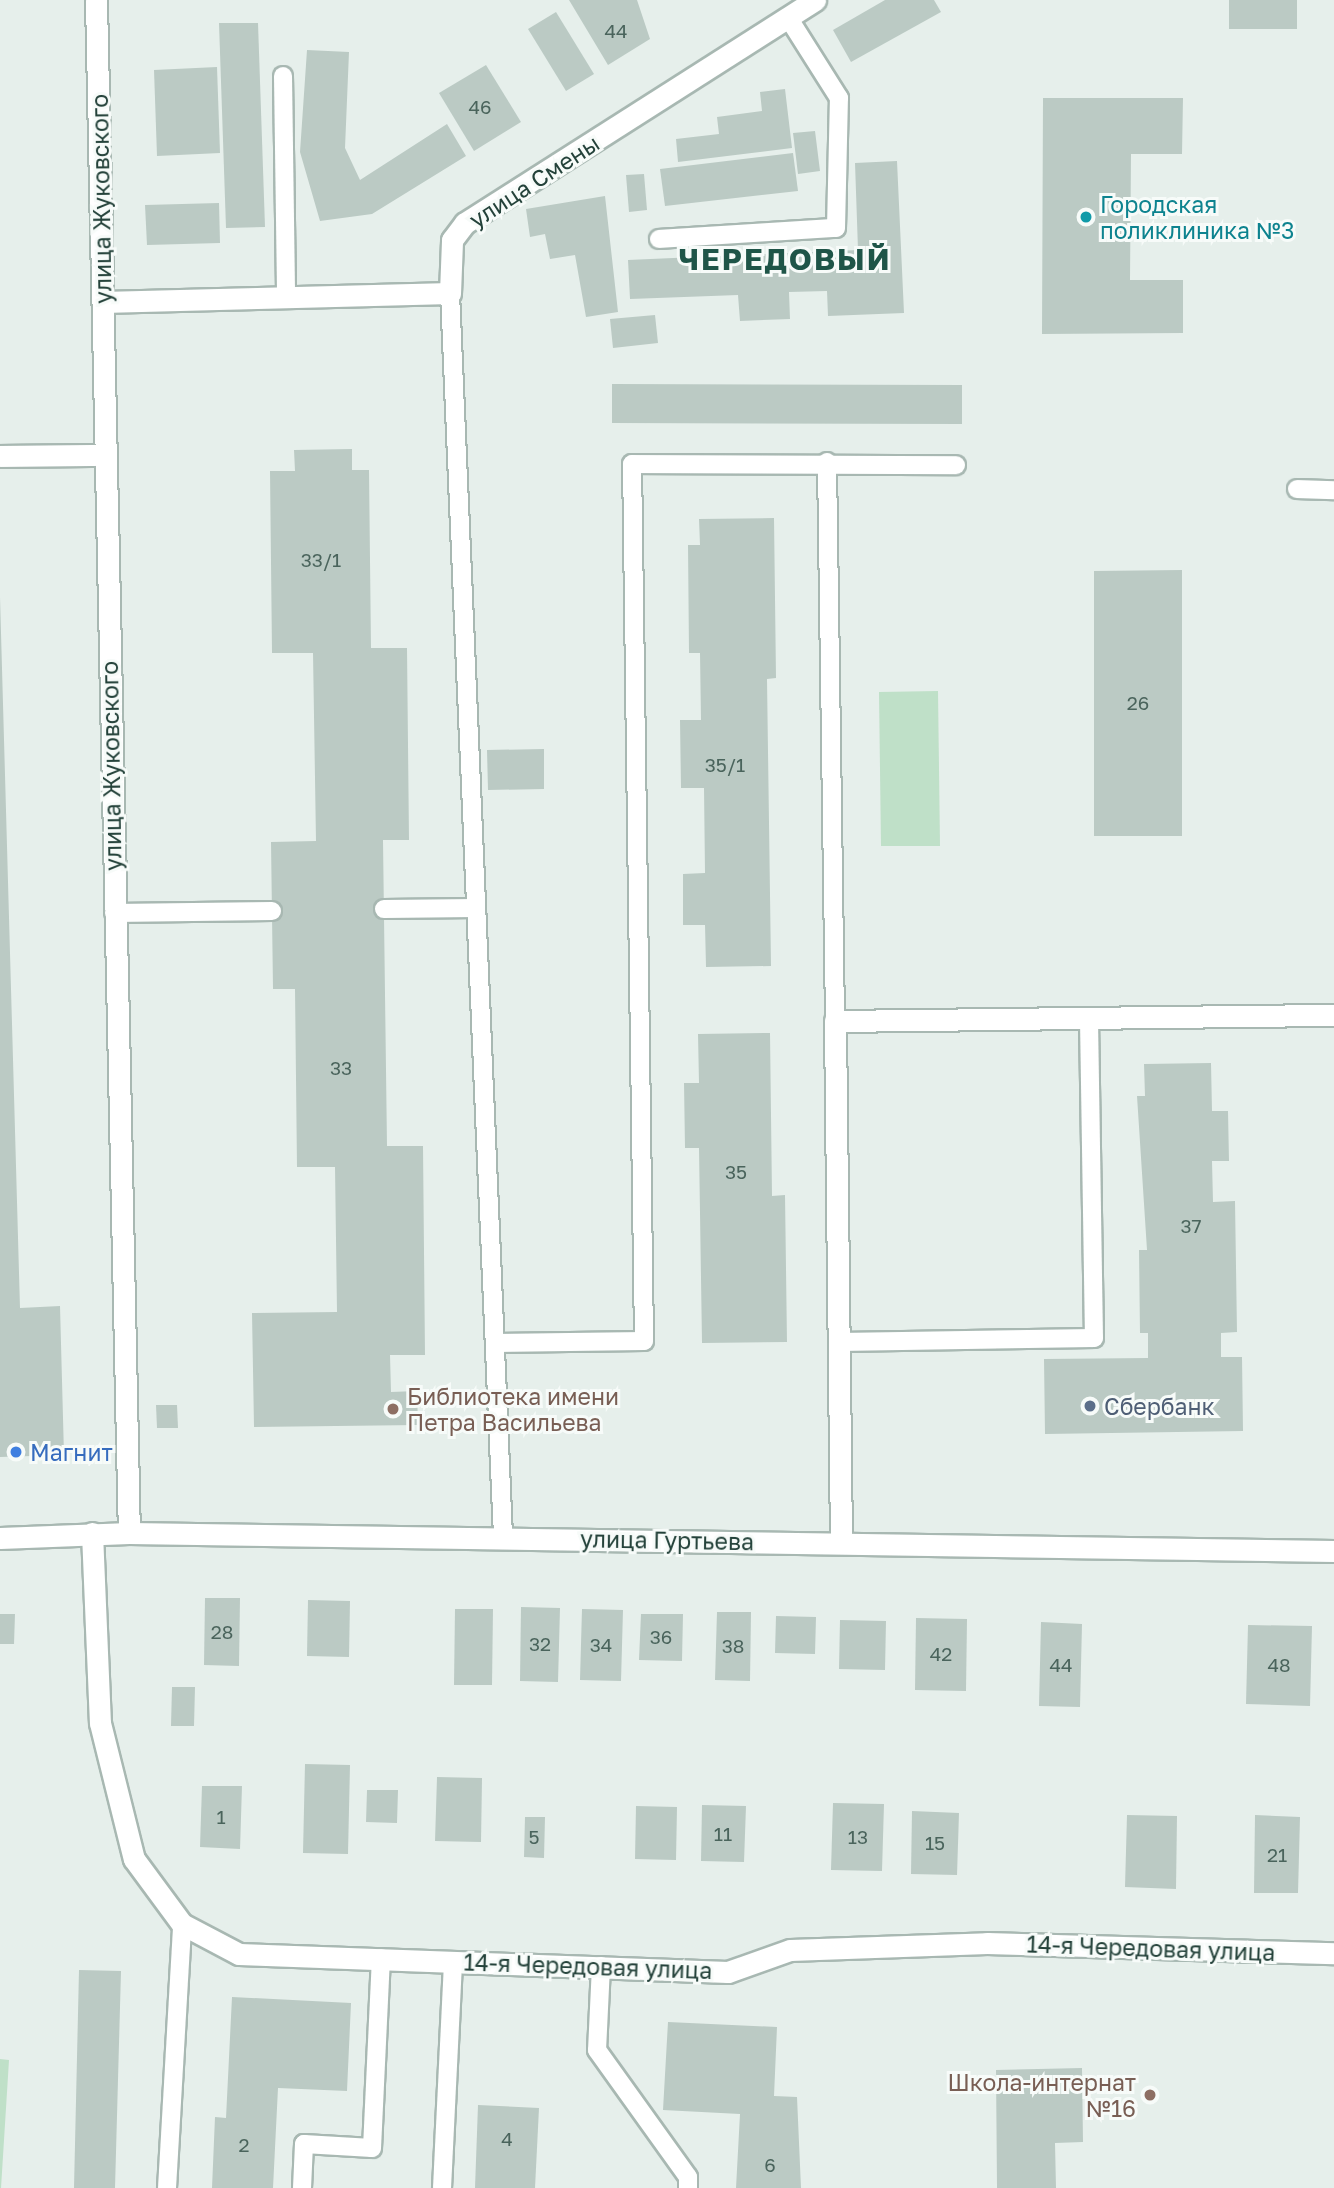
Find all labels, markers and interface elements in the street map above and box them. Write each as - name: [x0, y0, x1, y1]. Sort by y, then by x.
- house number: 44: [604, 20, 628, 42]
- street label: улица Жуковского: [85, 94, 117, 304]
- house number: 46: [468, 96, 492, 118]
- street label: улица Смены: [464, 129, 604, 233]
- place label: Городская поликлиника №3: [1100, 190, 1294, 244]
- marker: Городская поликлиника №3: [1078, 209, 1094, 225]
- district label: ЧЕРЕДОВЫЙ: [680, 241, 890, 277]
- house number: 33/1: [301, 549, 341, 571]
- street label: улица Жуковского: [95, 661, 127, 871]
- house number: 26: [1127, 692, 1149, 714]
- house number: 35/1: [705, 754, 745, 776]
- house number: 33: [330, 1057, 352, 1079]
- house number: 35: [725, 1161, 747, 1183]
- house number: 37: [1180, 1215, 1202, 1237]
- place label: Библиотека имени Петра Васильева: [407, 1382, 619, 1436]
- place label: Сбербанк: [1104, 1392, 1215, 1420]
- marker: Сбербанк: [1082, 1398, 1098, 1414]
- marker: Библиотека имени Петра Васильева: [385, 1401, 401, 1417]
- place label: Магнит: [30, 1438, 113, 1466]
- marker: Магнит: [8, 1444, 24, 1460]
- street label: улица Гуртьева: [580, 1525, 754, 1555]
- house number: 28: [211, 1621, 233, 1643]
- house number: 36: [650, 1626, 672, 1648]
- house number: 32: [529, 1633, 551, 1655]
- house number: 34: [590, 1634, 612, 1656]
- house number: 38: [722, 1635, 744, 1657]
- house number: 42: [930, 1643, 952, 1665]
- house number: 44: [1049, 1654, 1073, 1676]
- house number: 48: [1267, 1654, 1291, 1676]
- house number: 1: [216, 1806, 226, 1828]
- house number: 11: [714, 1823, 732, 1845]
- house number: 5: [528, 1826, 540, 1848]
- house number: 13: [848, 1826, 868, 1848]
- house number: 15: [925, 1832, 945, 1854]
- house number: 21: [1267, 1844, 1287, 1866]
- street label: 14-я Чередовая улица: [1026, 1930, 1276, 1966]
- street label: 14-я Чередовая улица: [463, 1948, 713, 1984]
- place label: Школа-интернат №16: [948, 2068, 1136, 2122]
- marker: Школа-интернат №16: [1142, 2087, 1158, 2103]
- house number: 4: [501, 2128, 513, 2150]
- house number: 2: [238, 2134, 250, 2156]
- house number: 6: [764, 2154, 776, 2176]

